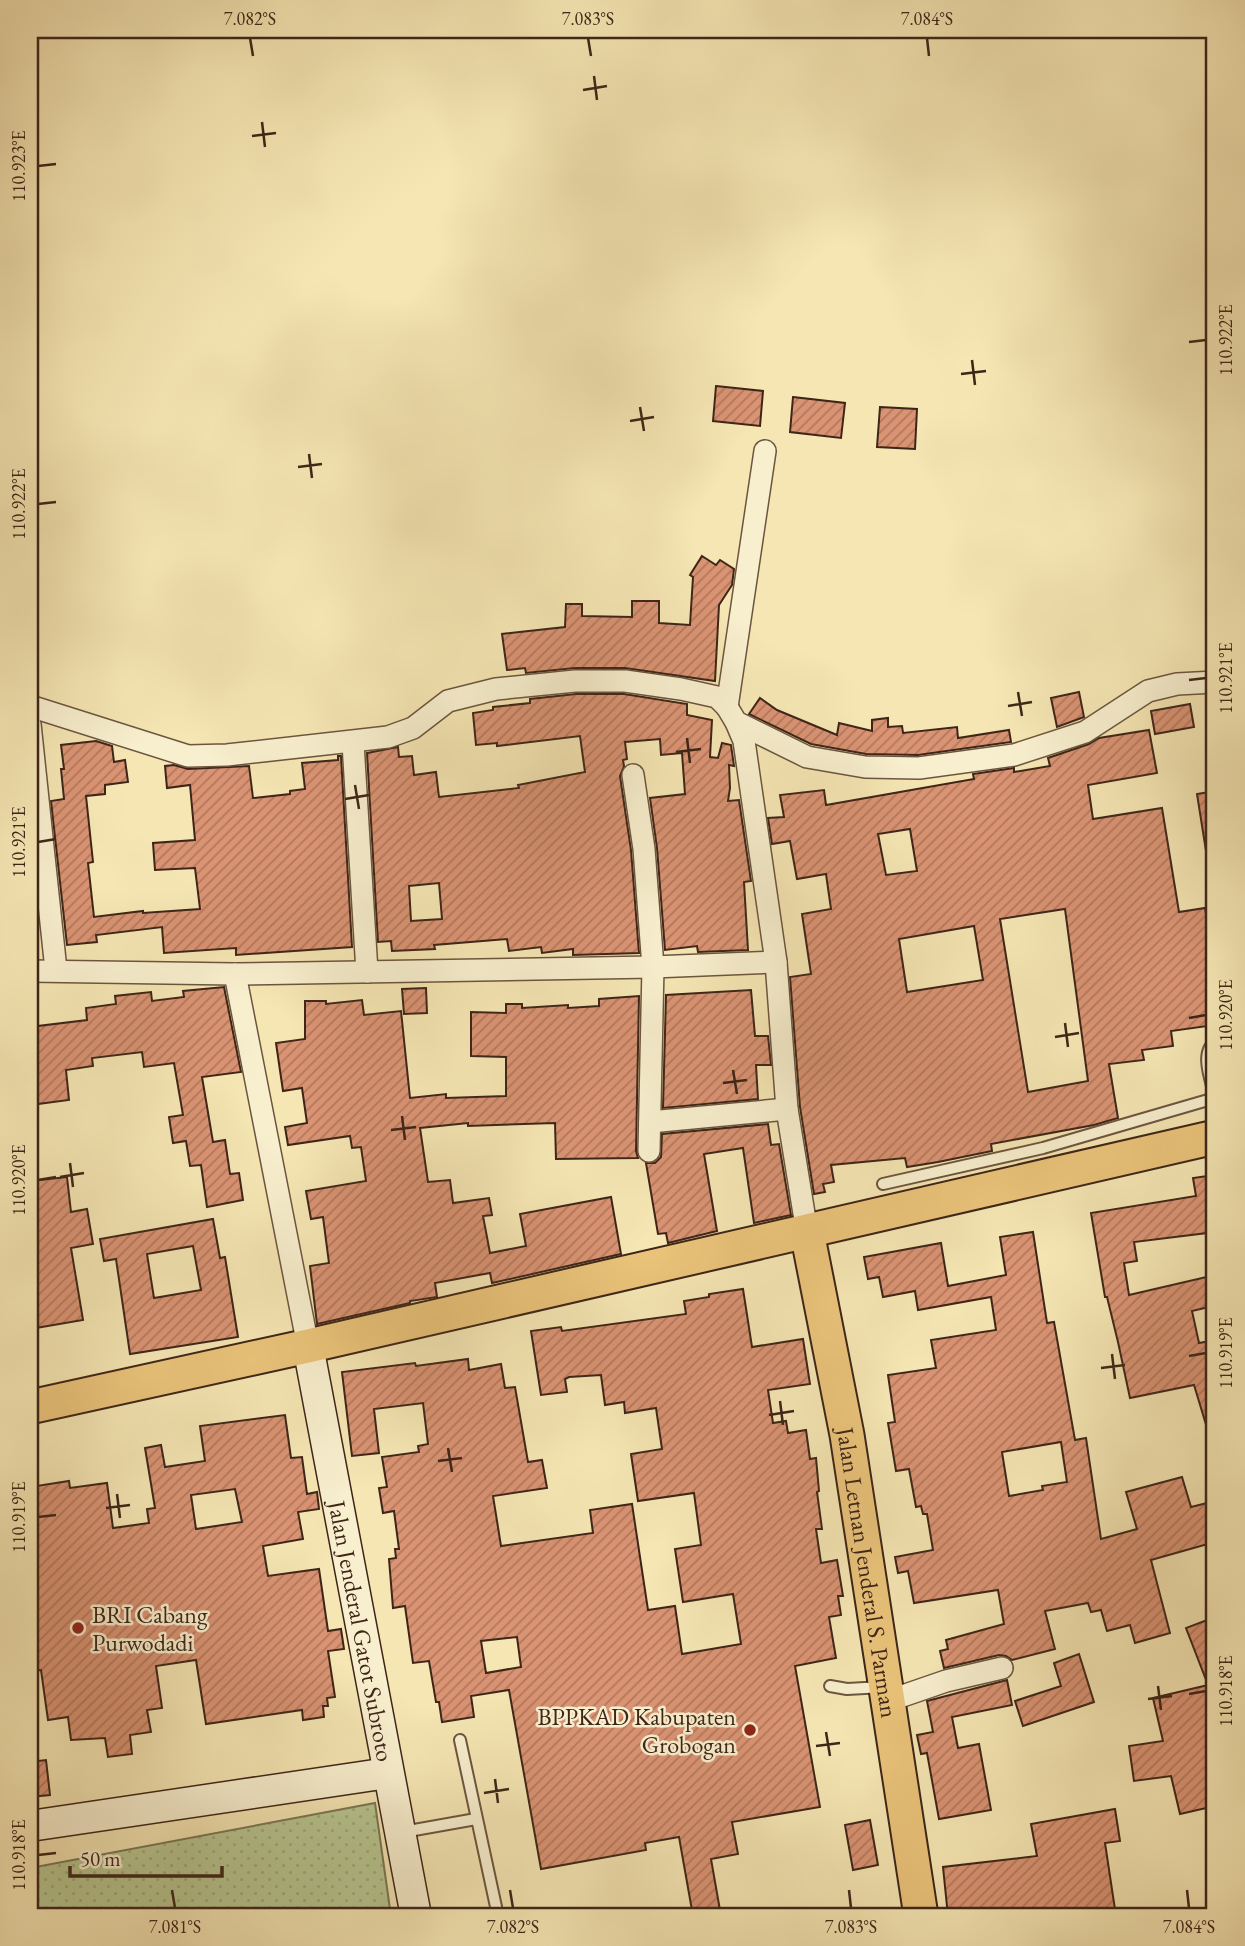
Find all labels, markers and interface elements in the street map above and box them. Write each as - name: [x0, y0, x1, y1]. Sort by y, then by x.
- text: 7.082°S: [224, 7, 276, 30]
- text: 7.083°S: [562, 7, 614, 30]
- text: 7.084°S: [901, 7, 953, 30]
- text: 110.923°E: [7, 130, 30, 202]
- text: 110.922°E: [1214, 304, 1237, 376]
- text: 110.922°E: [7, 468, 30, 540]
- text: 110.921°E: [1214, 642, 1237, 714]
- text: 110.921°E: [7, 806, 30, 878]
- text: 110.920°E: [1214, 979, 1237, 1051]
- text: 110.920°E: [7, 1144, 30, 1216]
- text: 110.919°E: [1214, 1317, 1237, 1389]
- street label: Jalan Letnan Jenderal S. Parman: [830, 1423, 906, 1720]
- text: 110.919°E: [7, 1481, 30, 1553]
- street label: Jalan Jenderal Gatot Subroto: [322, 1496, 402, 1764]
- place label: BRI Cabang Purwodadi: [92, 1599, 208, 1658]
- marker: BRI Cabang Purwodadi: [70, 1620, 86, 1636]
- text: 110.918°E: [1214, 1655, 1237, 1727]
- place label: BPPKAD Kabupaten Grobogan: [538, 1701, 736, 1760]
- marker: BPPKAD Kabupaten Grobogan: [742, 1722, 758, 1738]
- text: 110.918°E: [7, 1819, 30, 1891]
- scale bar: [70, 1834, 222, 1878]
- text: 50 m: [80, 1845, 121, 1872]
- text: 7.081°S: [149, 1915, 201, 1938]
- text: 7.082°S: [487, 1915, 539, 1938]
- text: 7.083°S: [825, 1915, 877, 1938]
- text: 7.084°S: [1163, 1915, 1215, 1938]

